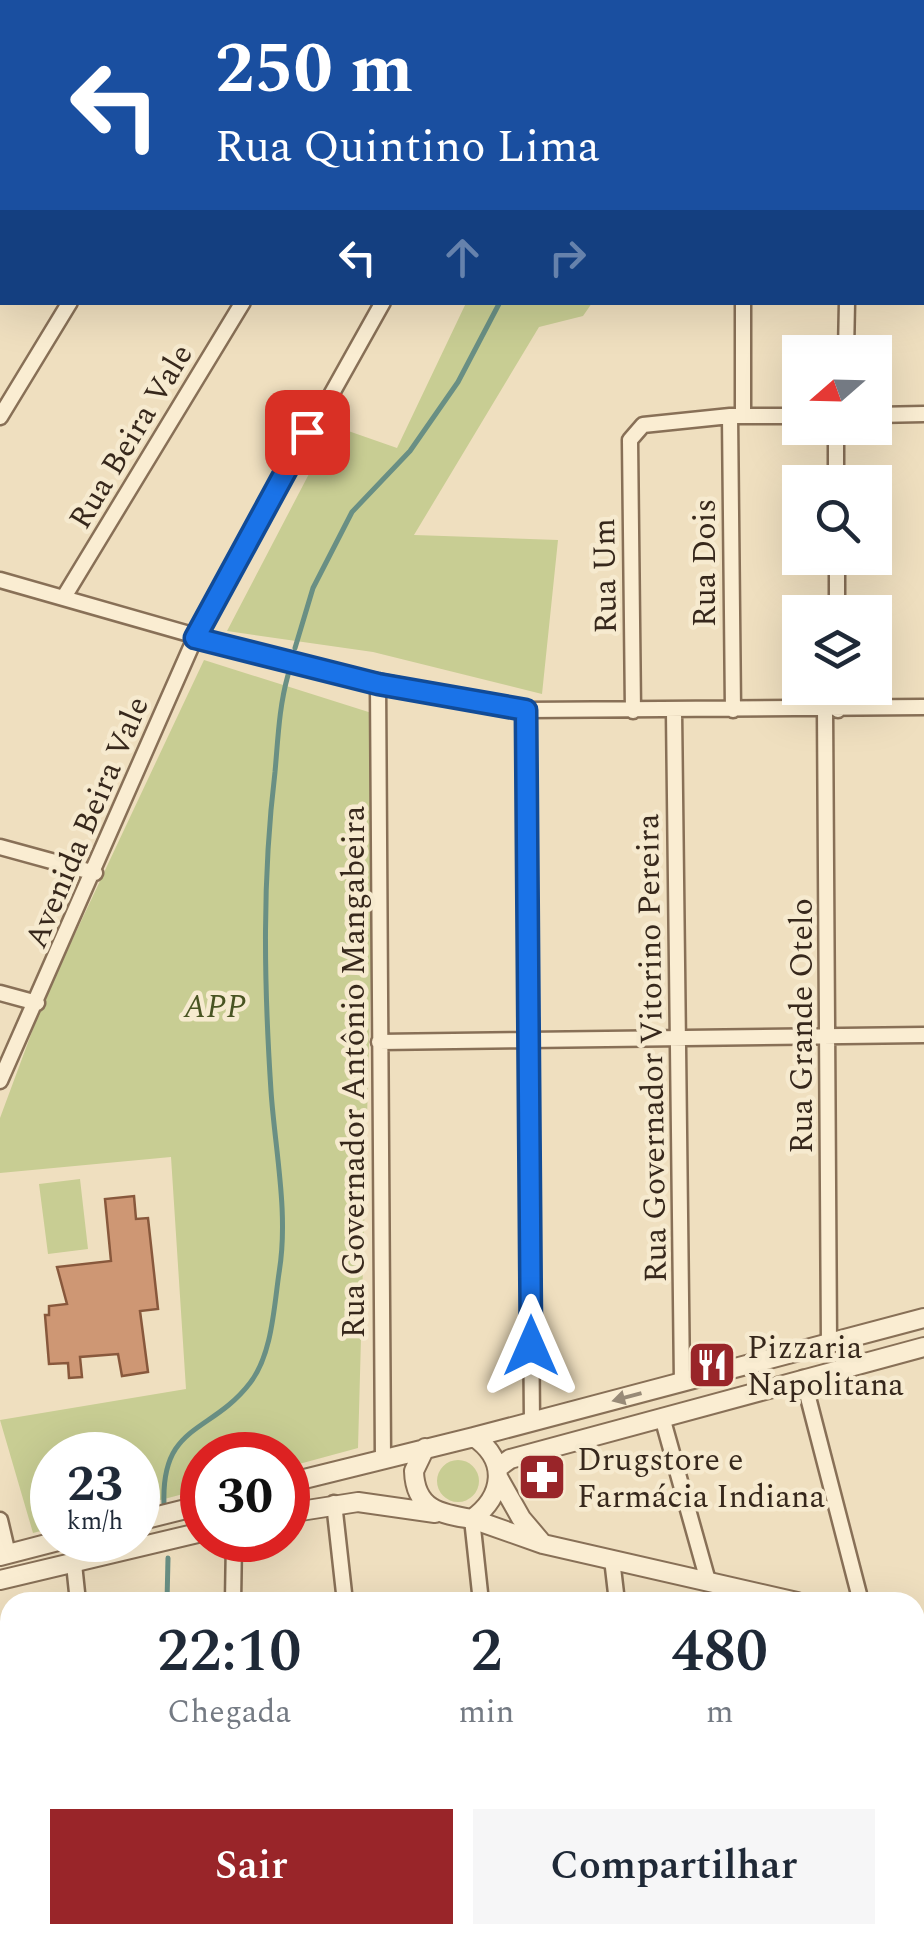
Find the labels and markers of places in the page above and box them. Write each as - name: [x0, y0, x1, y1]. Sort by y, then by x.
- pin: [265, 390, 350, 475]
- place label: Pizzaria Napolitana: [747, 1324, 904, 1410]
- restaurant icon: Pizzaria Napolitana: [686, 1339, 738, 1391]
- place label: Drugstore e Farmácia Indiana: [577, 1436, 825, 1522]
- pharmacy icon: Drugstore e Farmácia Indiana: [516, 1451, 568, 1503]

